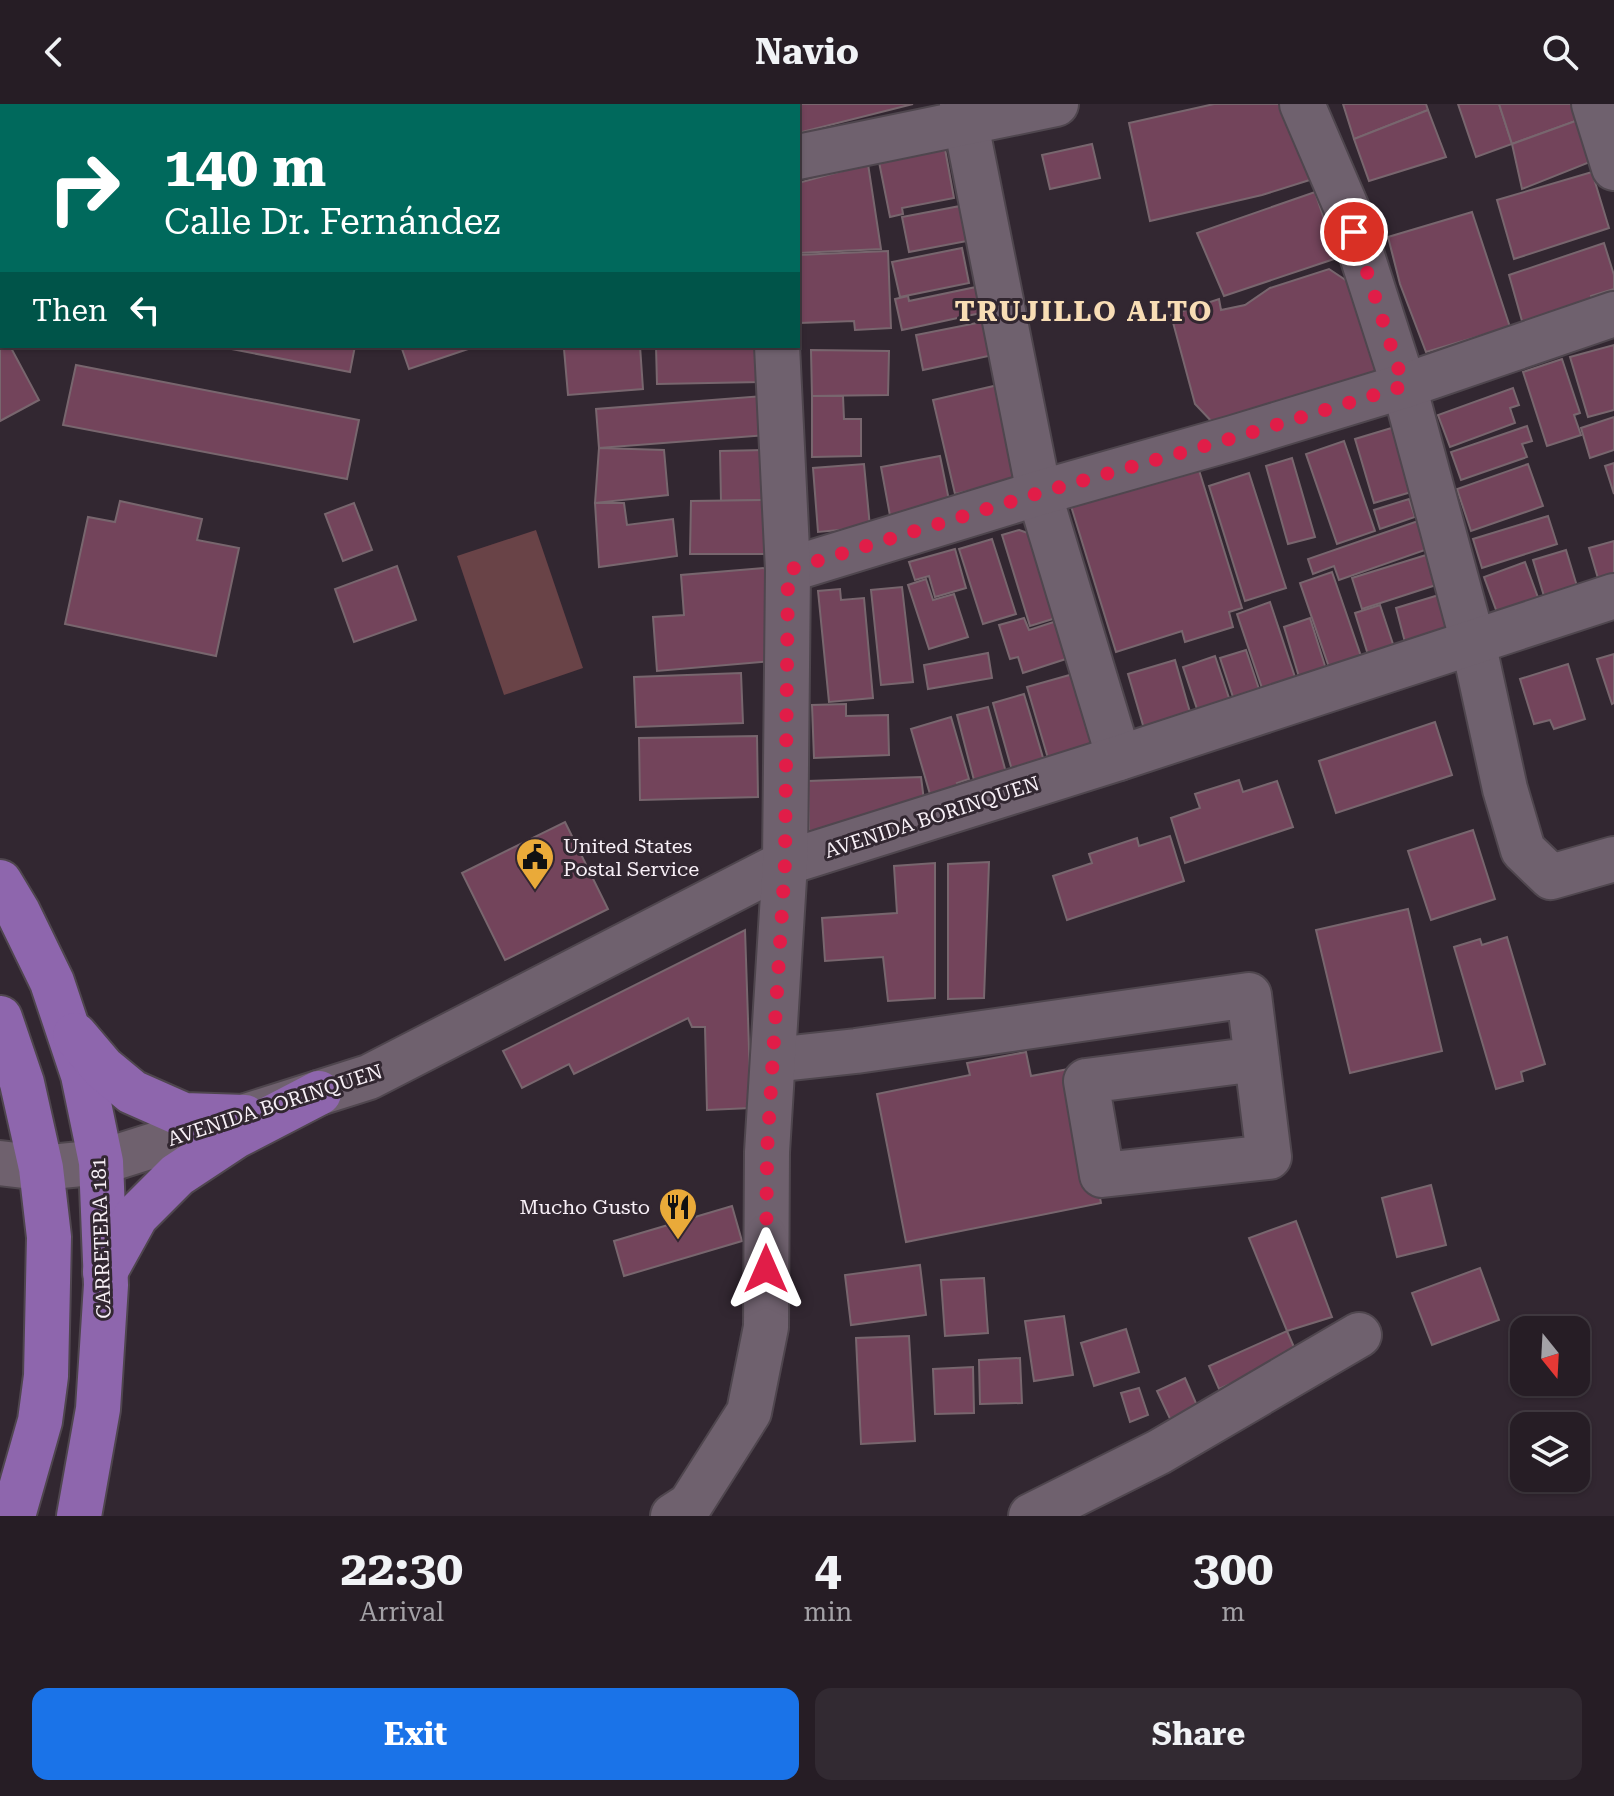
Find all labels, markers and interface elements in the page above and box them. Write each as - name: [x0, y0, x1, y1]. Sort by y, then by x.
- icon: back: [32, 30, 76, 74]
- icon: search: [1538, 30, 1582, 74]
- text: Navio: [755, 31, 859, 73]
- text: 140 m: [164, 134, 326, 200]
- icon: right: [32, 136, 136, 240]
- pin: [1320, 198, 1388, 266]
- text: Calle Dr. Fernández: [164, 201, 500, 243]
- icon: arrive: [1332, 210, 1376, 254]
- icon: left: [123, 288, 167, 332]
- text: Then: [32, 293, 107, 328]
- district label: TRUJILLO ALTO: [955, 295, 1213, 328]
- street label: AVENIDA BORINQUEN: [821, 771, 1043, 863]
- place label: United States Postal Service: [563, 834, 699, 881]
- public building icon: United States Postal Service: [514, 836, 556, 891]
- street label: AVENIDA BORINQUEN: [164, 1059, 386, 1151]
- street label: CARRETERA 181: [86, 1157, 116, 1319]
- restaurant icon: Mucho Gusto: [657, 1186, 699, 1241]
- place label: Mucho Gusto: [520, 1195, 650, 1219]
- position arrow: [724, 1227, 808, 1311]
- north arrow: [1510, 1316, 1590, 1396]
- map controls: [1510, 1316, 1590, 1492]
- button: layers: [1510, 1412, 1590, 1492]
- text: 22:30: [341, 1541, 463, 1597]
- text: 4: [814, 1541, 841, 1597]
- text: 300: [1193, 1541, 1273, 1597]
- text: Arrival: [360, 1597, 444, 1627]
- text: min: [804, 1597, 852, 1627]
- text: m: [1221, 1597, 1245, 1627]
- button: Exit: [32, 1688, 799, 1780]
- button: Share: [815, 1688, 1582, 1780]

